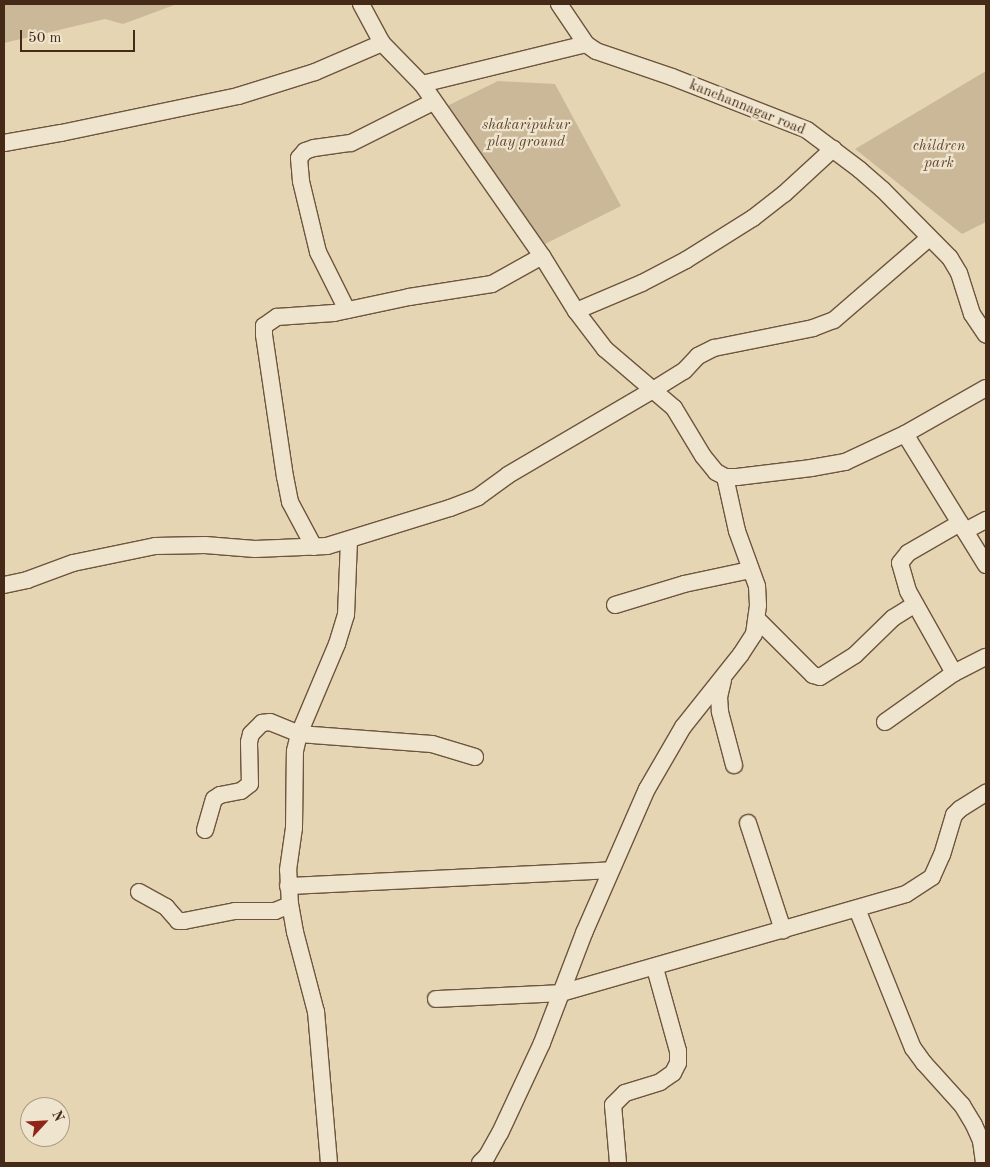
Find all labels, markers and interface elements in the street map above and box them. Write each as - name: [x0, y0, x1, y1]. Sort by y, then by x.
- scale bar: [22, 20, 138, 52]
- text: 50 m: [28, 31, 62, 46]
- street label: kanchannagar road: [686, 76, 808, 140]
- park label: shakaripukur play ground: [482, 116, 570, 151]
- park label: children park: [913, 137, 965, 172]
- north arrow: [20, 1097, 70, 1147]
- text: N: [49, 1108, 66, 1124]

